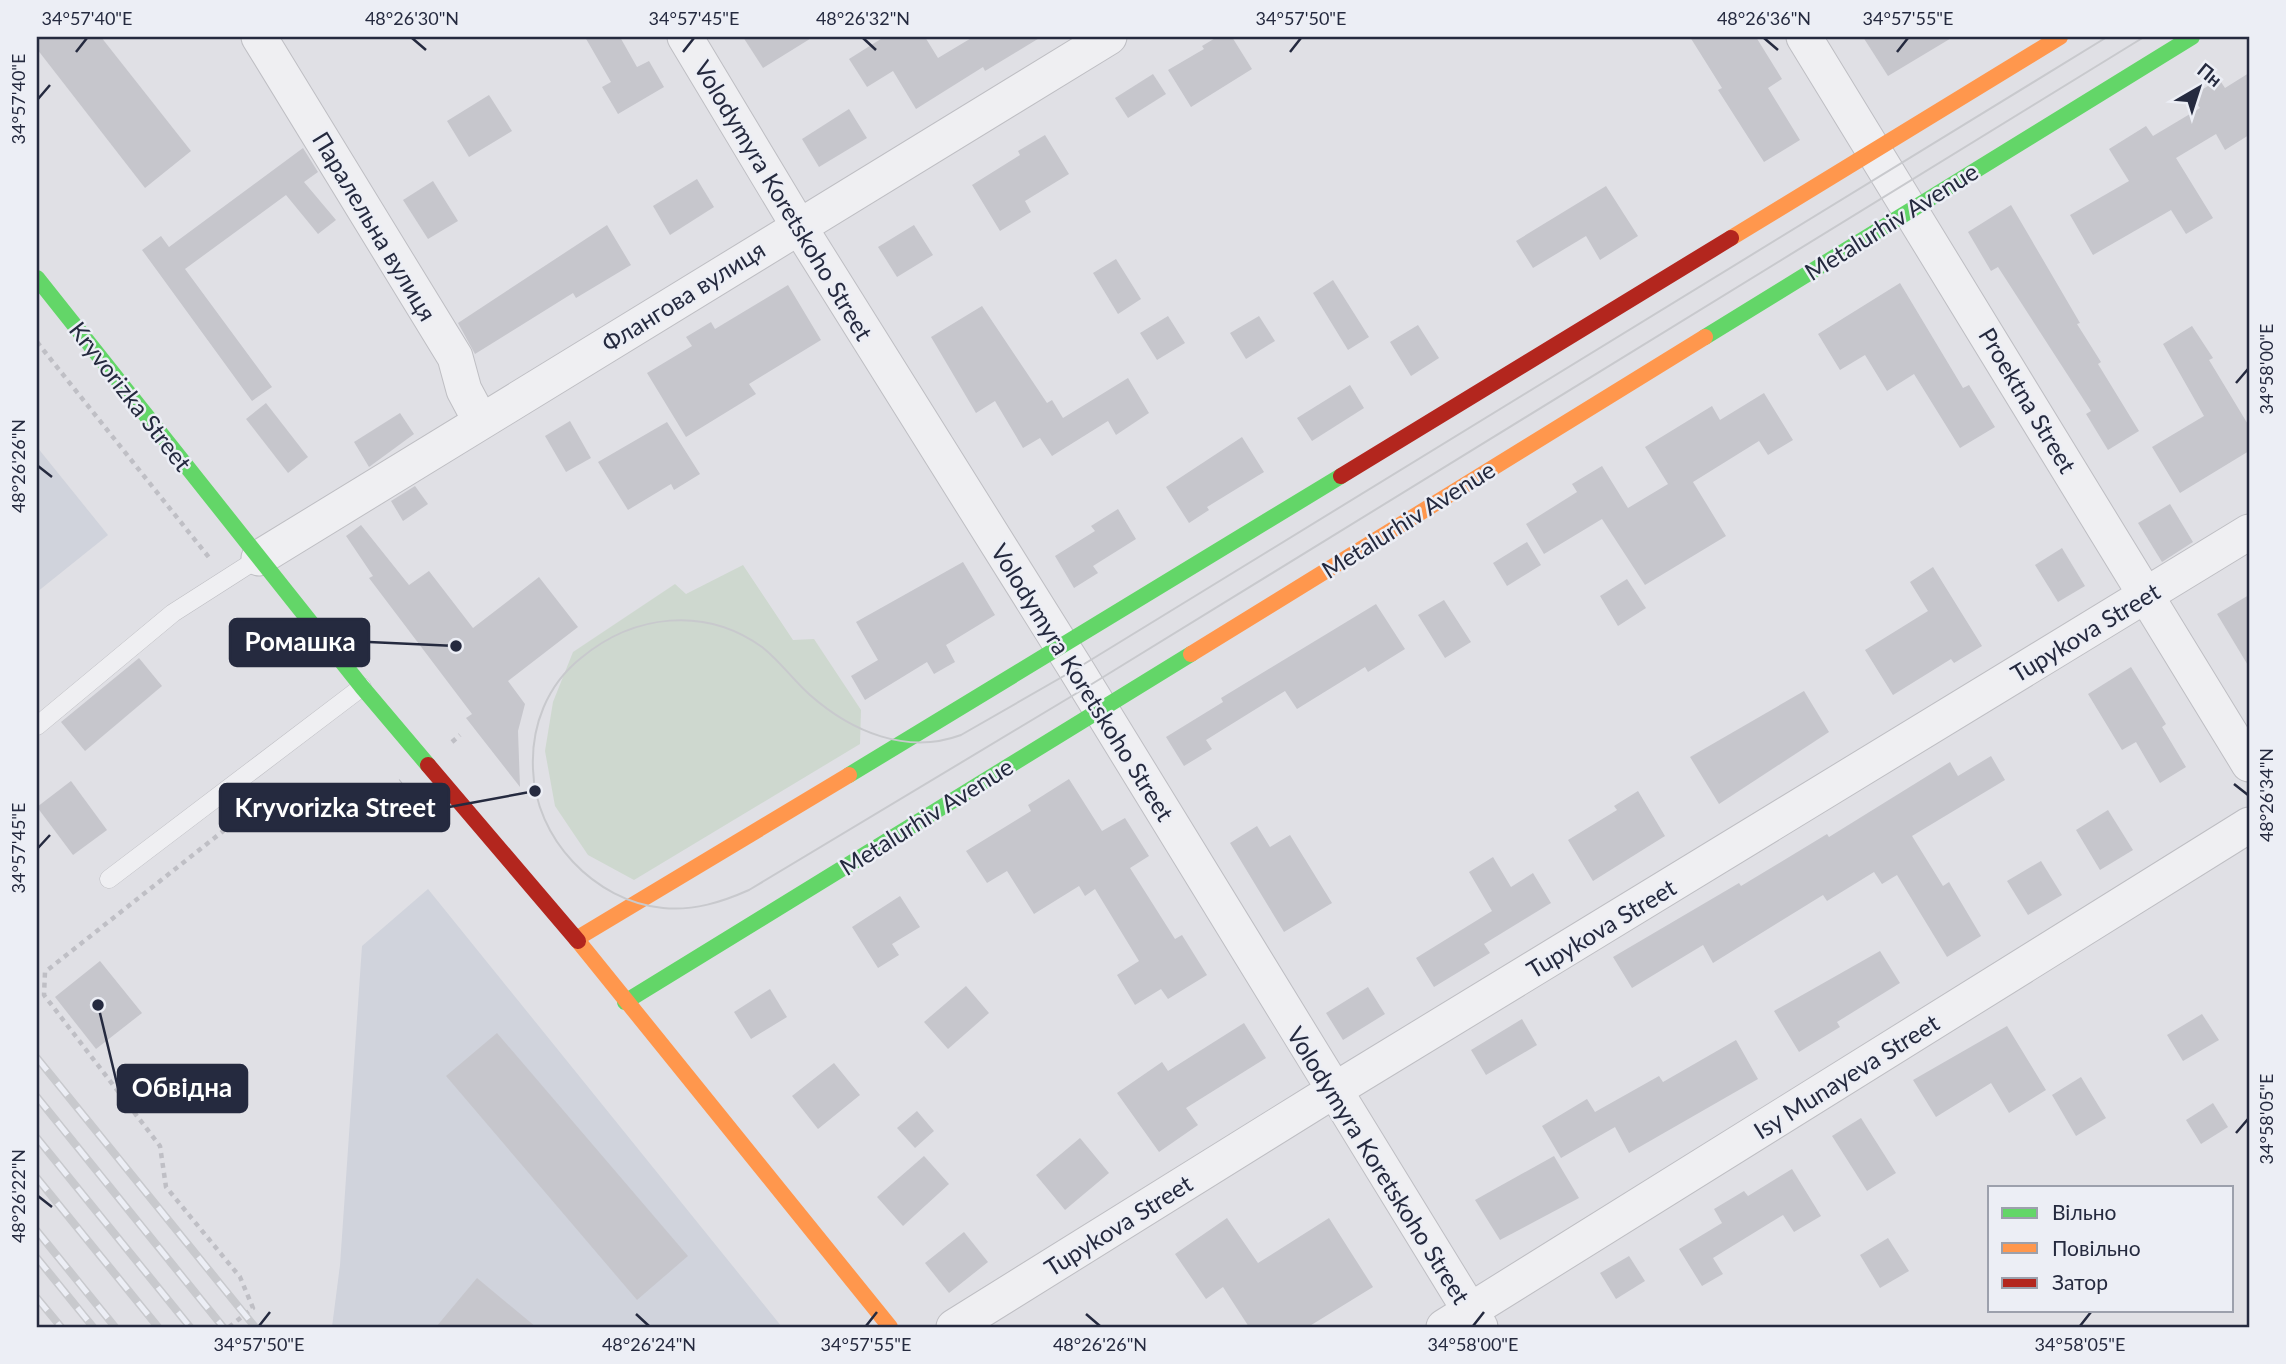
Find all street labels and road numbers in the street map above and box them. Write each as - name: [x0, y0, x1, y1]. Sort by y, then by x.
- street label: Volodymyra Koretskoho Street: [689, 55, 879, 346]
- street label: Паралельна вулиця: [307, 126, 443, 326]
- street label: Metalurhiv Avenue: [1799, 156, 1983, 286]
- street label: Флангова вулиця: [596, 234, 770, 358]
- street label: Kryvorizka Street: [64, 316, 199, 477]
- street label: Proektna Street: [1973, 322, 2083, 478]
- street label: Metalurhiv Avenue: [1316, 454, 1500, 584]
- street label: Volodymyra Koretskoho Street: [986, 538, 1181, 826]
- street label: Tupykova Street: [2005, 576, 2165, 688]
- street label: Metalurhiv Avenue: [834, 751, 1018, 881]
- street label: Tupykova Street: [1521, 872, 1681, 984]
- street label: Isy Munayeva Street: [1748, 1007, 1944, 1145]
- street label: Volodymyra Koretskoho Street: [1282, 1021, 1477, 1309]
- street label: Tupykova Street: [1039, 1168, 1198, 1282]

